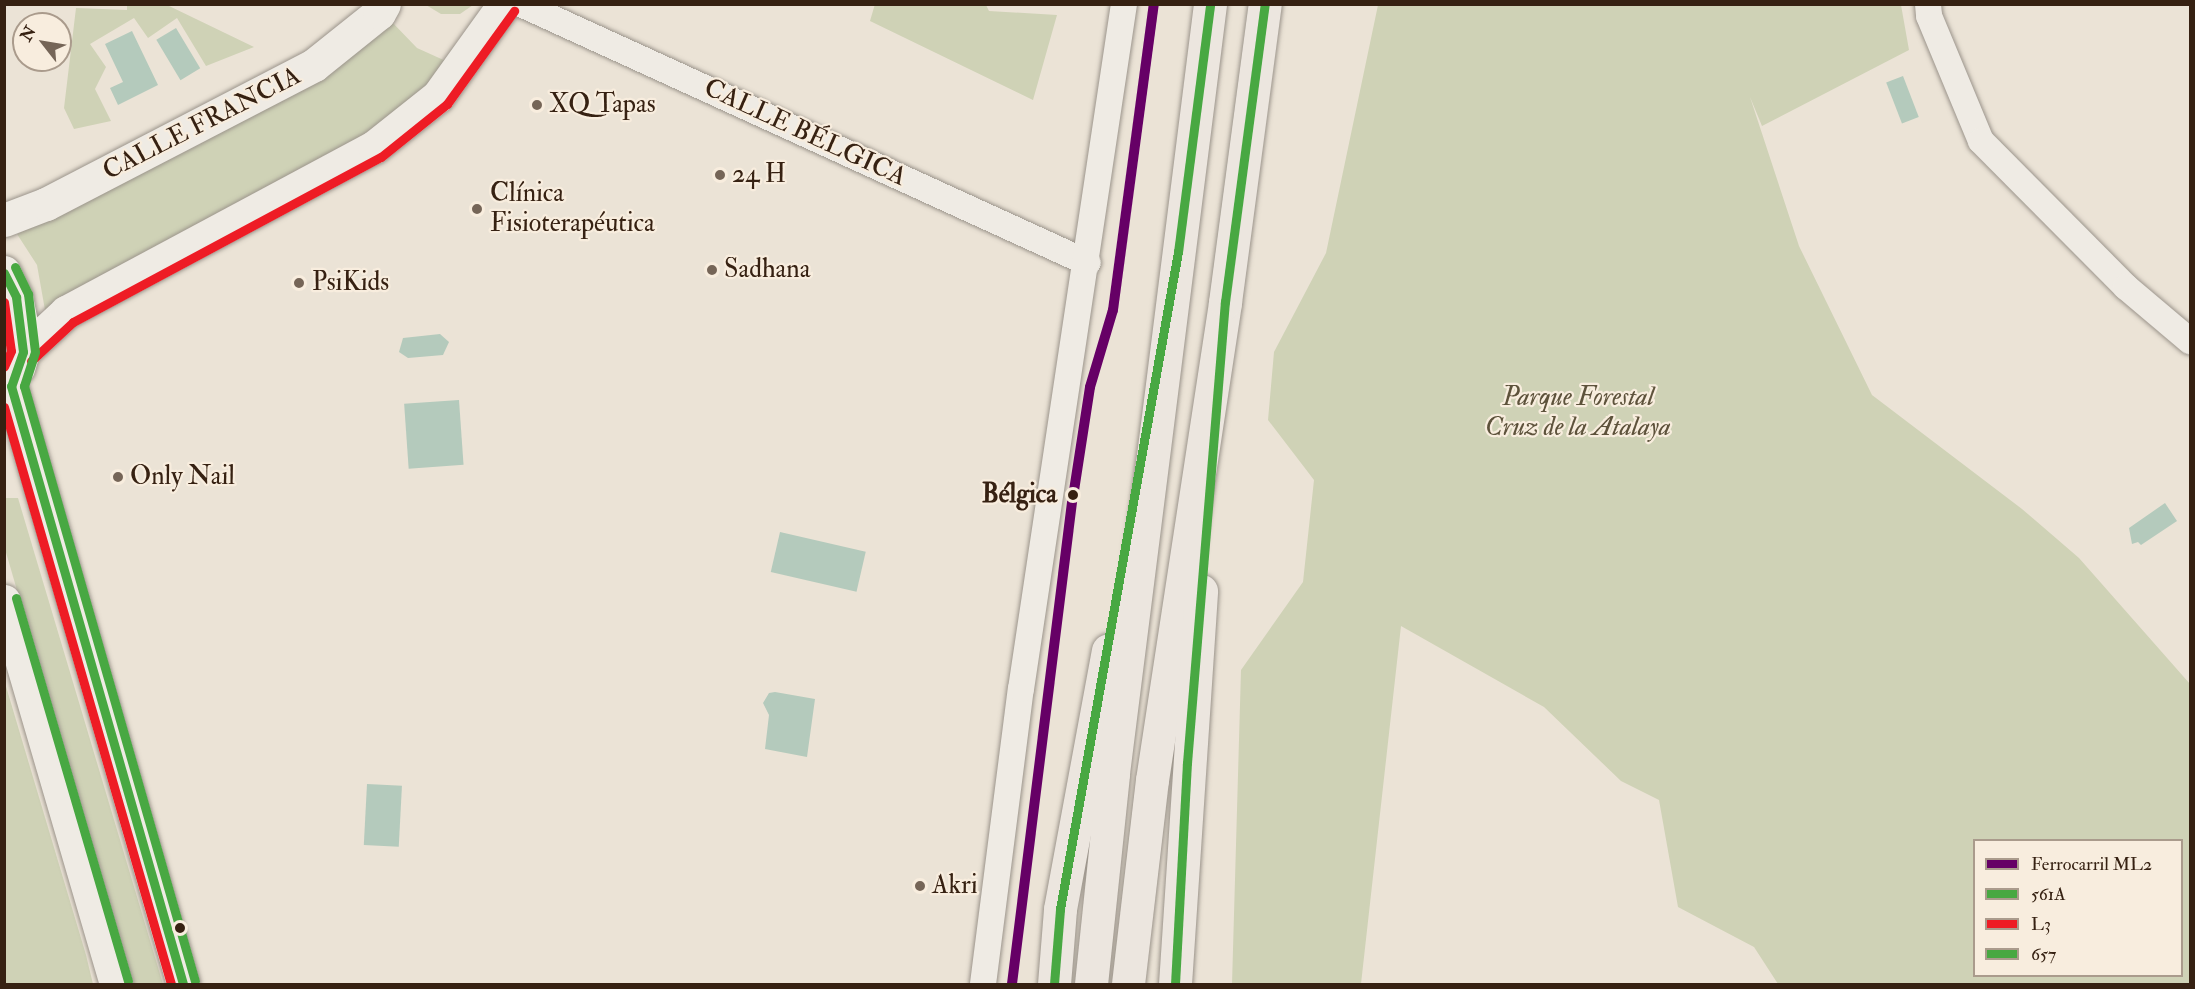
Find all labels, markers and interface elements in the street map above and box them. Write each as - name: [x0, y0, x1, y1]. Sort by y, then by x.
- north arrow: [12, 12, 72, 72]
- text: N: [16, 22, 41, 45]
- street label: CALLE FRANCIA: [98, 61, 306, 187]
- street label: CALLE BÉLGICA: [699, 72, 911, 194]
- place label: XQ Tapas: [549, 89, 656, 121]
- marker: XQ Tapas: [530, 98, 544, 112]
- place label: 24 H: [732, 159, 786, 191]
- marker: 24 H: [713, 168, 727, 182]
- place label: Clínica Fisioterapéutica: [490, 178, 655, 240]
- marker: Clínica Fisioterapéutica: [468, 200, 486, 218]
- place label: Sadhana: [724, 254, 810, 286]
- marker: Sadhana: [705, 263, 719, 277]
- place label: PsiKids: [312, 267, 389, 299]
- marker: PsiKids: [290, 274, 308, 292]
- park label: Parque Forestal Cruz de la Atalaya: [1485, 382, 1671, 443]
- place label: Only Nail: [130, 461, 235, 493]
- marker: Only Nail: [111, 470, 125, 484]
- place label: Bélgica: [982, 479, 1057, 511]
- marker: Bélgica: [1062, 484, 1084, 506]
- legend: [1973, 839, 2183, 977]
- text: Ferrocarril ML2: [2031, 853, 2152, 876]
- place label: Akri: [932, 870, 978, 902]
- marker: Akri: [913, 879, 927, 893]
- text: 561A: [2031, 883, 2066, 906]
- text: L3: [2031, 913, 2051, 936]
- unlabelled marker: [174, 922, 186, 934]
- text: 657: [2031, 943, 2056, 966]

